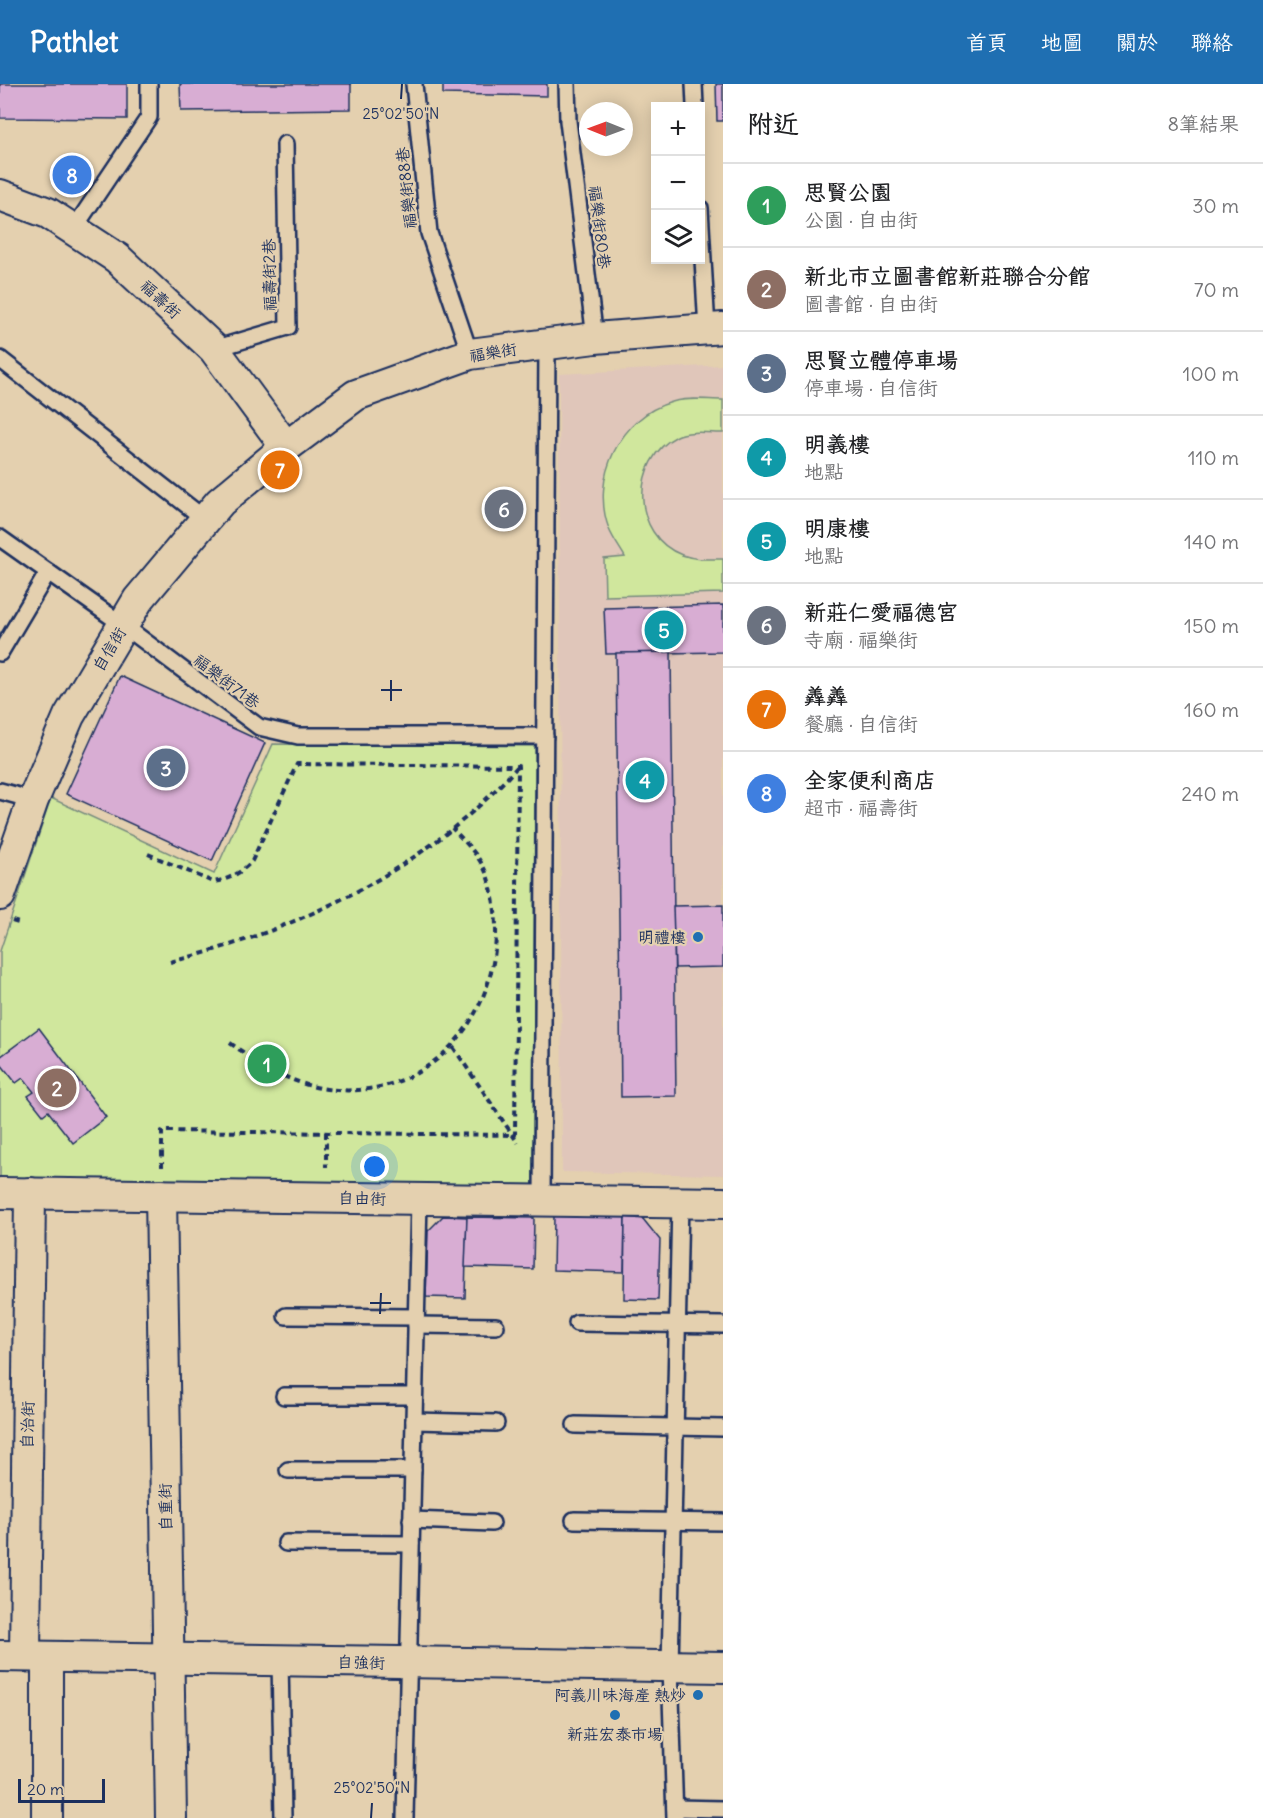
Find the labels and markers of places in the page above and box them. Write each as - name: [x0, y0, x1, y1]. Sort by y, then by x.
- pin: 8: [52, 152, 92, 197]
- pin: 7: [260, 448, 300, 492]
- pin: 6: [484, 486, 524, 532]
- pin: 5: [644, 608, 684, 652]
- pin: 3: [146, 746, 186, 790]
- pin: 4: [626, 758, 664, 802]
- place label: 明禮樓: [638, 927, 686, 947]
- marker: 明禮樓: [691, 930, 705, 944]
- pin: 1: [248, 1042, 286, 1086]
- pin: 2: [38, 1066, 76, 1110]
- place label: 阿義川味海產 熱炒: [554, 1685, 686, 1705]
- marker: 阿義川味海產 熱炒: [691, 1688, 705, 1702]
- marker: 新莊宏泰市場: [608, 1708, 622, 1722]
- place label: 新莊宏泰市場: [567, 1724, 663, 1744]

